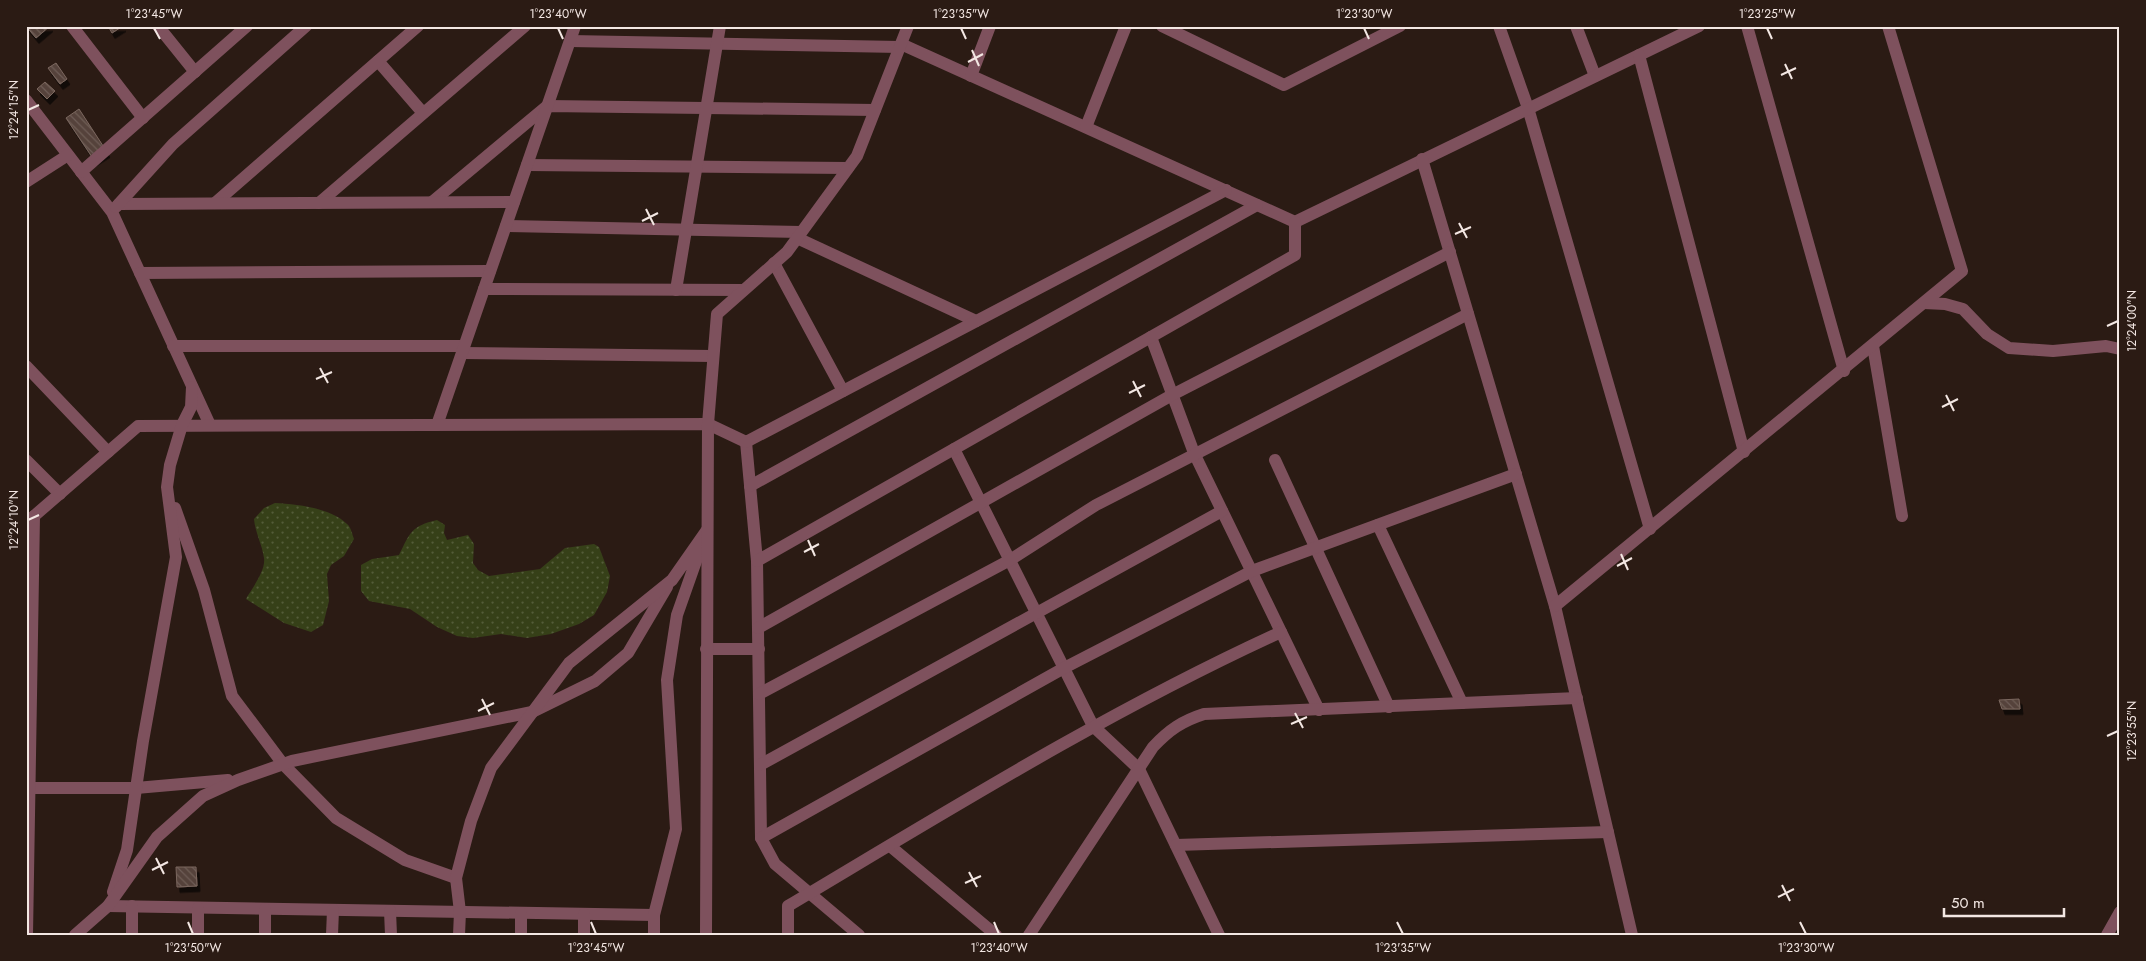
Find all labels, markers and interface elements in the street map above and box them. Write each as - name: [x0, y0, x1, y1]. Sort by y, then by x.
- text: 1°23'45"W: [126, 5, 182, 23]
- text: 1°23'40"W: [529, 5, 587, 23]
- text: 1°23'35"W: [933, 5, 989, 23]
- text: 1°23'30"W: [1336, 5, 1392, 23]
- text: 1°23'25"W: [1739, 5, 1795, 23]
- text: 12°24'15"N: [5, 80, 23, 140]
- text: 12°24'00"N: [2123, 290, 2141, 352]
- text: 12°24'10"N: [5, 490, 23, 550]
- text: 12°23'55"N: [2123, 701, 2141, 761]
- scale bar: [1944, 886, 2064, 918]
- text: 50 m: [1951, 892, 1985, 914]
- text: 1°23'50"W: [165, 939, 222, 957]
- text: 1°23'45"W: [568, 939, 624, 957]
- text: 1°23'40"W: [970, 939, 1028, 957]
- text: 1°23'35"W: [1375, 939, 1431, 957]
- text: 1°23'30"W: [1778, 939, 1834, 957]

